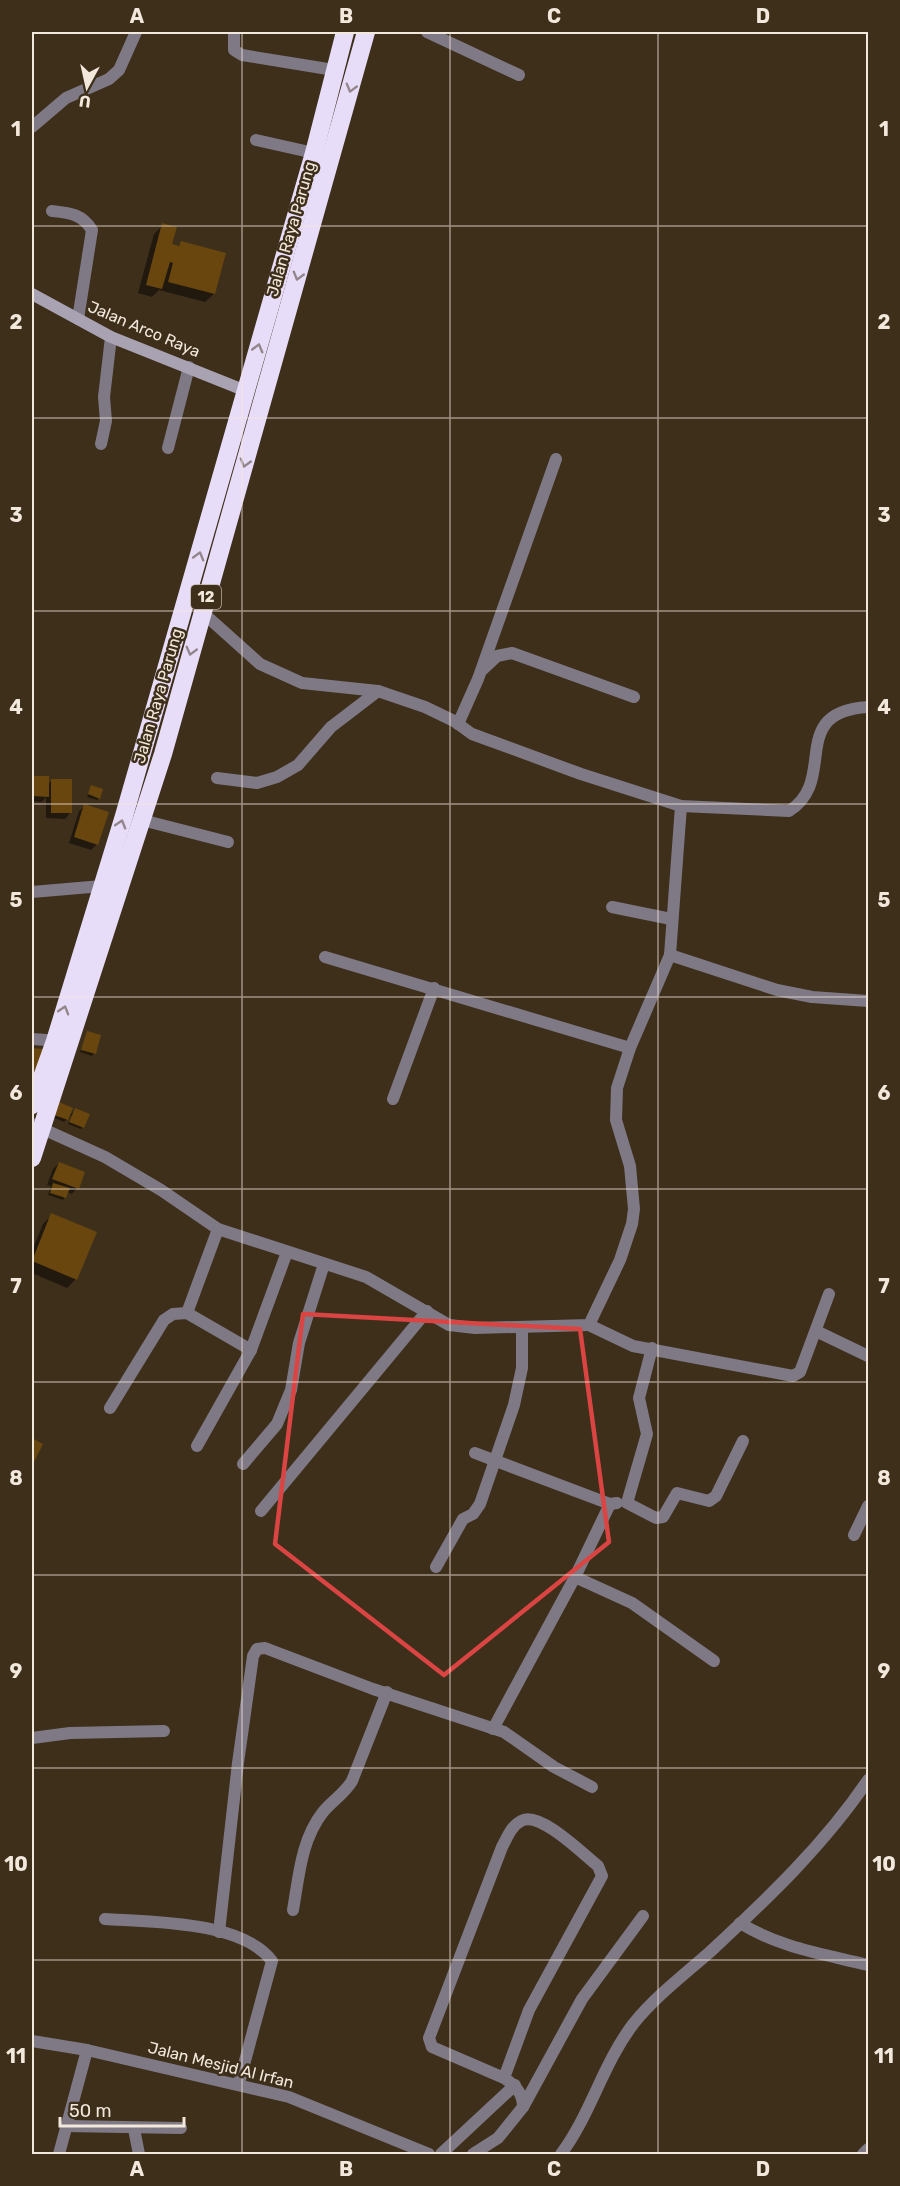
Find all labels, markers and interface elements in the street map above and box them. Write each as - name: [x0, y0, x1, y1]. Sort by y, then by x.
- text: A: [130, 4, 145, 28]
- text: B: [339, 4, 353, 28]
- text: C: [547, 4, 561, 28]
- text: D: [756, 4, 770, 28]
- north arrow: [57, 57, 117, 117]
- one-way arrow: [346, 82, 358, 93]
- text: U: [78, 91, 92, 112]
- text: 1: [11, 117, 21, 141]
- text: 1: [879, 117, 889, 141]
- street label: Jalan Raya Parung: [263, 159, 319, 299]
- one-way arrow: [293, 271, 306, 281]
- street label: Jalan Arco Raya: [85, 297, 203, 361]
- text: 2: [10, 310, 23, 334]
- text: 2: [878, 310, 891, 334]
- one-way arrow: [250, 343, 263, 353]
- one-way arrow: [240, 457, 252, 468]
- text: 3: [9, 503, 23, 527]
- text: 3: [877, 503, 891, 527]
- one-way arrow: [192, 551, 204, 561]
- road number: 12: [191, 585, 221, 609]
- street label: Jalan Raya Parung: [130, 626, 186, 766]
- one-way arrow: [186, 646, 199, 656]
- text: 4: [9, 695, 23, 719]
- text: 4: [877, 695, 891, 719]
- one-way arrow: [114, 819, 126, 829]
- text: 5: [10, 888, 23, 912]
- text: 5: [878, 888, 891, 912]
- one-way arrow: [57, 1005, 69, 1016]
- text: 6: [9, 1081, 23, 1105]
- text: 6: [877, 1081, 891, 1105]
- text: 7: [10, 1274, 22, 1298]
- text: 7: [878, 1274, 890, 1298]
- text: 8: [9, 1466, 23, 1490]
- text: 8: [877, 1466, 891, 1490]
- text: 9: [10, 1659, 23, 1683]
- text: 9: [878, 1659, 891, 1683]
- text: 10: [4, 1852, 28, 1876]
- text: 10: [872, 1852, 896, 1876]
- street label: Jalan Mesjid Al Irfan: [146, 2038, 296, 2092]
- text: 11: [6, 2044, 26, 2068]
- text: 11: [874, 2044, 894, 2068]
- scale bar: [60, 2090, 184, 2128]
- text: 50 m: [69, 2100, 112, 2122]
- text: A: [130, 2157, 145, 2181]
- text: B: [339, 2157, 353, 2181]
- text: C: [547, 2157, 561, 2181]
- text: D: [756, 2157, 770, 2181]

